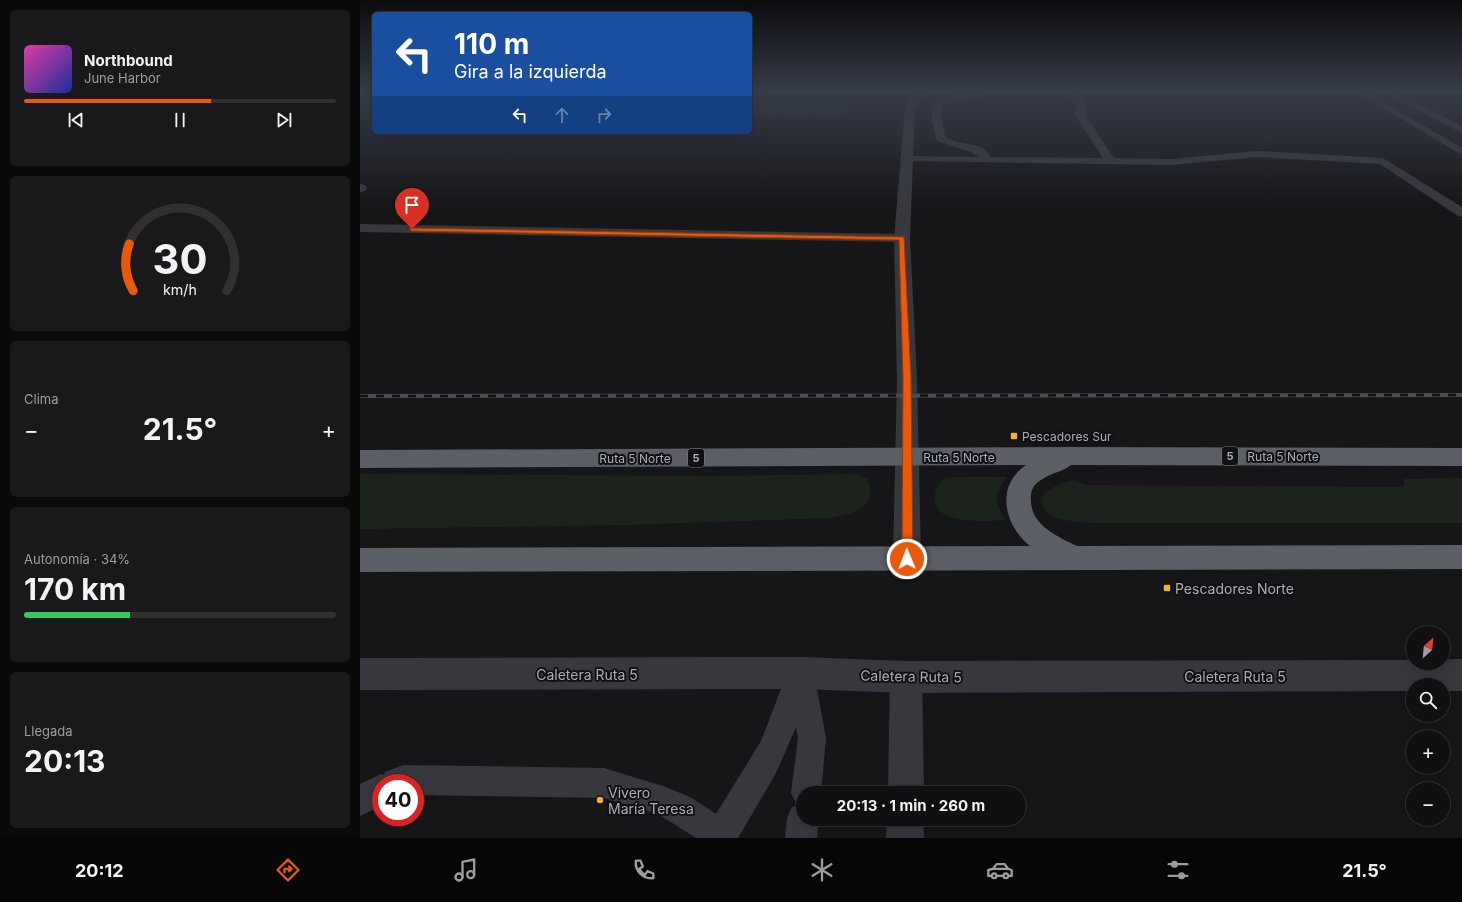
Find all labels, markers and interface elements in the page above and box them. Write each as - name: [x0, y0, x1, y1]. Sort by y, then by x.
- text: 110 m: [454, 27, 529, 61]
- icon: left: [388, 28, 440, 80]
- text: Northbound: [84, 51, 173, 70]
- text: Gira a la izquierda: [454, 61, 607, 82]
- text: June Harbor: [84, 70, 161, 86]
- icon: left: [509, 104, 531, 126]
- icon: ahead: [551, 104, 573, 126]
- icon: right: [593, 104, 615, 126]
- icon: previous: [65, 109, 87, 131]
- icon: pause: [169, 109, 191, 131]
- icon: next: [273, 109, 295, 131]
- pin: [395, 188, 429, 229]
- icon: arrive: [401, 194, 423, 216]
- text: 30: [153, 234, 207, 284]
- text: km/h: [163, 281, 197, 298]
- text: Clima: [24, 391, 58, 407]
- text: 21.5°: [143, 411, 217, 447]
- text: −: [24, 417, 39, 443]
- text: +: [321, 417, 336, 443]
- place label: Pescadores Sur: [1022, 429, 1112, 444]
- marker: Pescadores Sur: [1009, 431, 1019, 441]
- road number: 5: [1222, 447, 1238, 465]
- road number: 5: [688, 449, 704, 467]
- street label: Ruta 5 Norte: [1247, 449, 1319, 464]
- street label: Ruta 5 Norte: [923, 450, 995, 465]
- street label: Ruta 5 Norte: [599, 451, 671, 466]
- position arrow: [886, 538, 928, 580]
- text: Autonomía · 34%: [24, 551, 130, 567]
- text: 170 km: [24, 571, 126, 607]
- place label: Pescadores Norte: [1175, 580, 1294, 597]
- marker: Pescadores Norte: [1162, 583, 1172, 593]
- north arrow: [1406, 626, 1450, 670]
- map controls: [1406, 626, 1450, 826]
- street label: Caletera Ruta 5: [536, 666, 638, 683]
- street label: Caletera Ruta 5: [860, 667, 962, 685]
- street label: Caletera Ruta 5: [1184, 668, 1286, 685]
- button: search: [1406, 678, 1450, 722]
- text: Llegada: [24, 723, 73, 739]
- button: +: [1406, 730, 1450, 774]
- text: 20:13: [24, 743, 105, 779]
- speed limit sign: 40: [372, 774, 424, 826]
- button: −: [1406, 782, 1450, 826]
- place label: Vivero María Teresa: [608, 784, 694, 817]
- marker: Vivero María Teresa: [595, 795, 605, 805]
- text: 20:13 · 1 min · 260 m: [837, 796, 985, 815]
- icon: directions: [274, 856, 302, 884]
- icon: music: [452, 856, 480, 884]
- icon: phone: [630, 856, 658, 884]
- icon: climate: [808, 856, 836, 884]
- icon: car: [986, 856, 1014, 884]
- icon: filters: [1164, 856, 1192, 884]
- text: 20:12: [75, 860, 124, 881]
- text: 21.5°: [1342, 860, 1387, 881]

